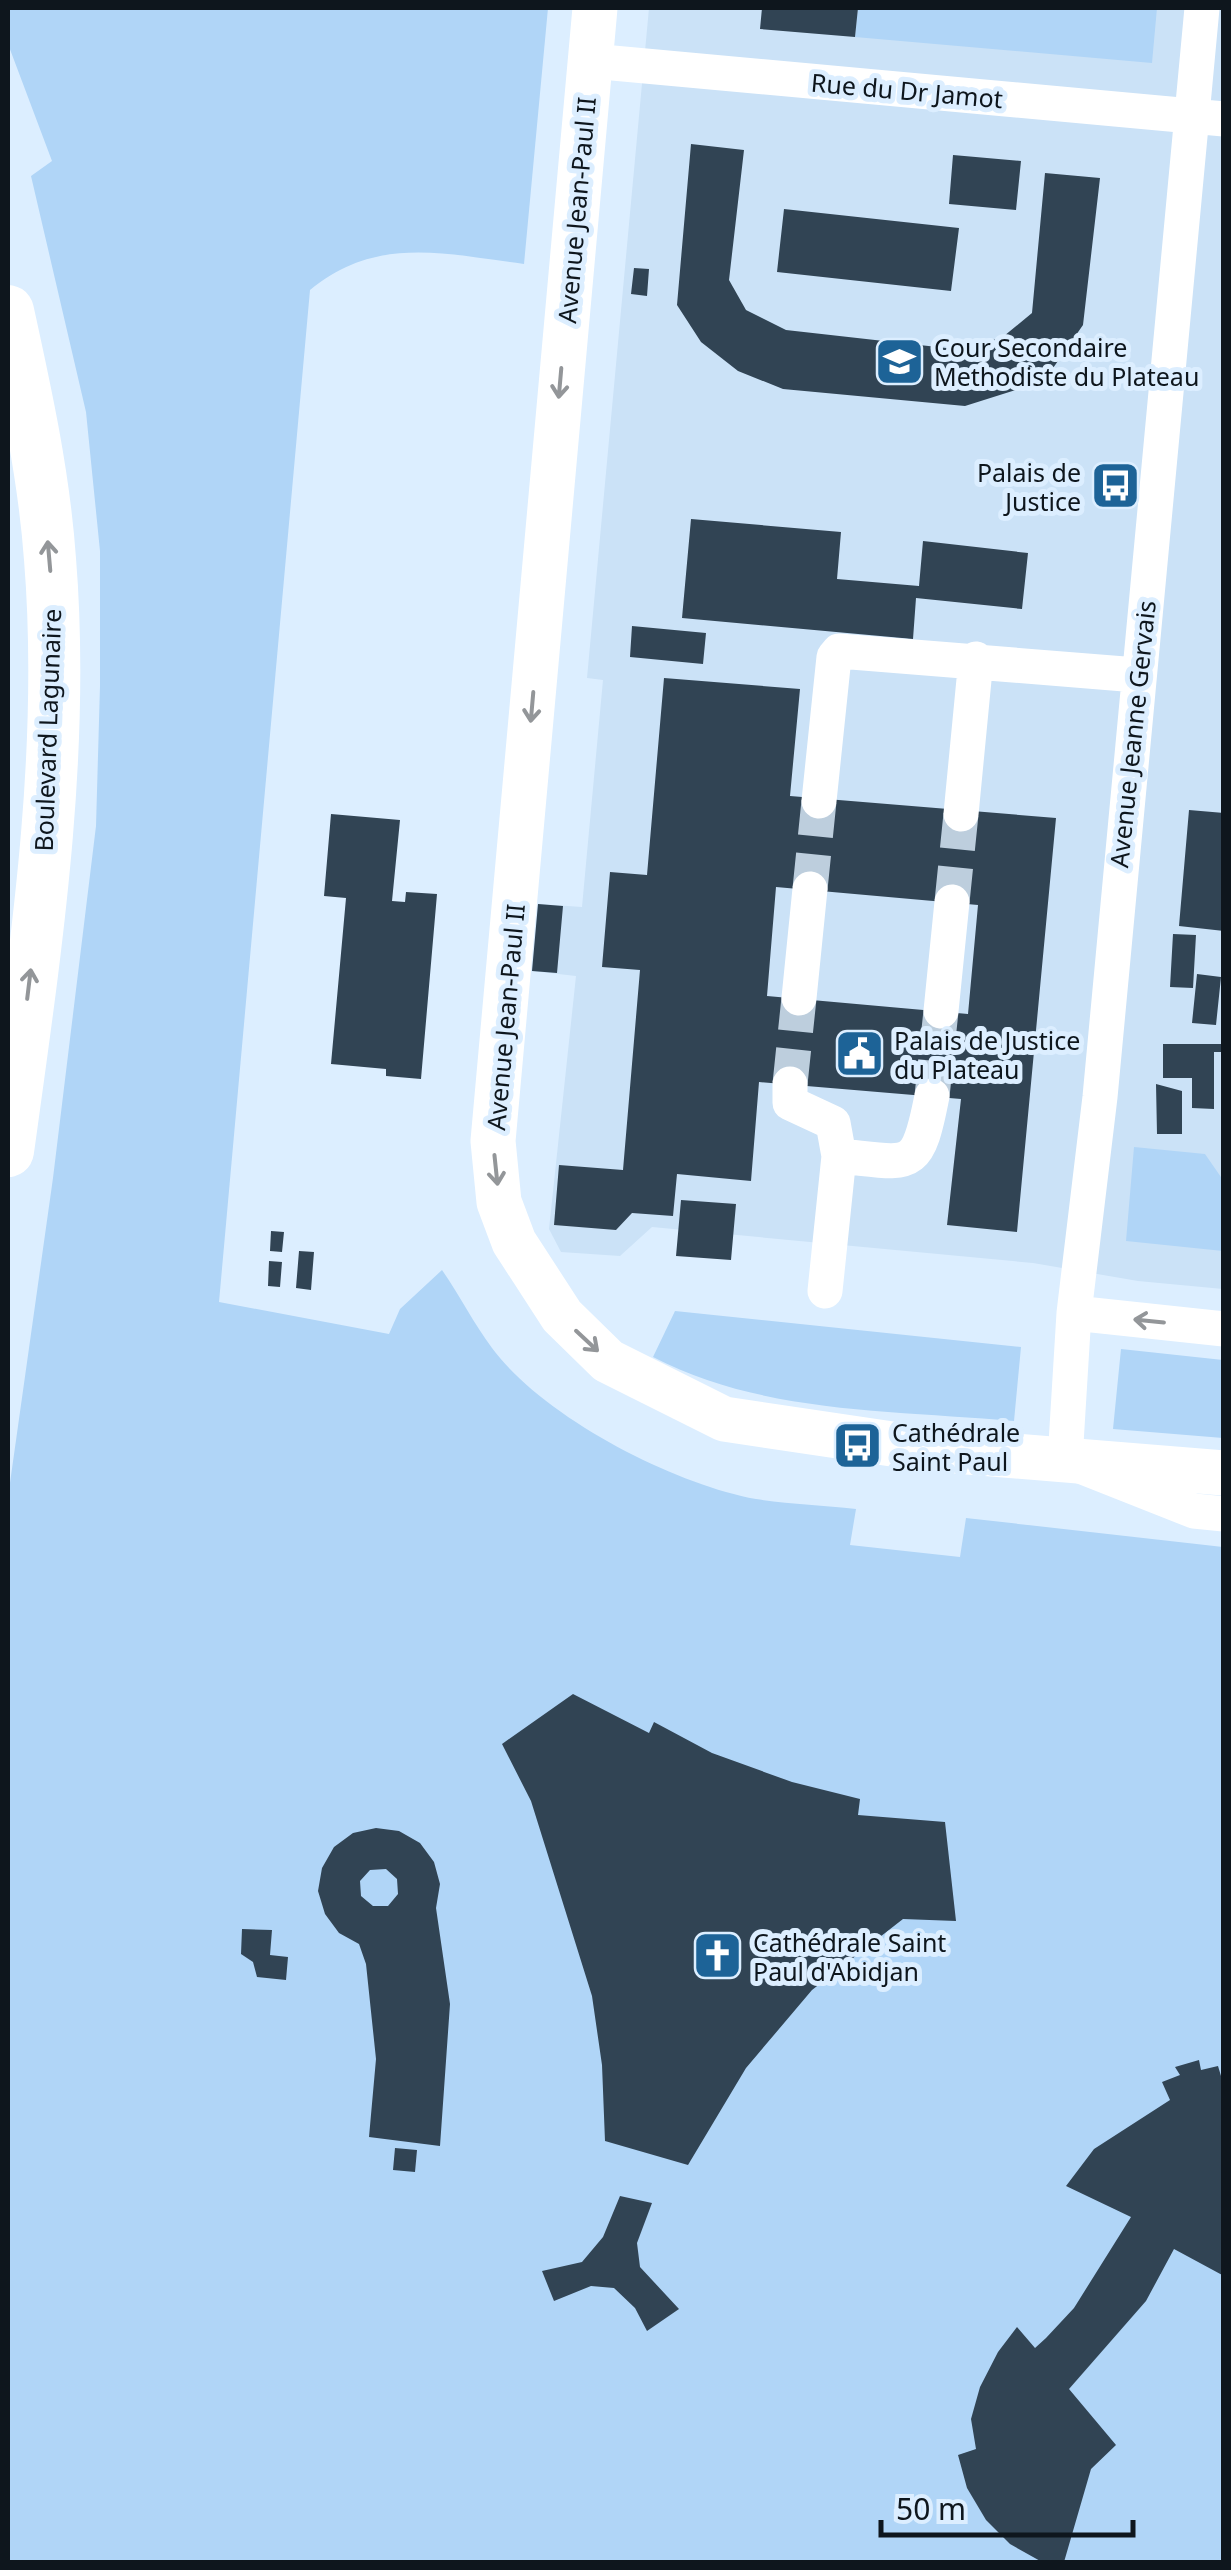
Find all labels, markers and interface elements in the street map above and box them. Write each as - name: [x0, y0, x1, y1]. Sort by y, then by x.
- street label: Rue du Dr Jamot: [810, 65, 1004, 115]
- street label: Avenue Jean-Paul II: [549, 95, 603, 325]
- place label: Cour Secondaire Methodiste du Plateau: [934, 330, 1199, 393]
- school or university icon: Cour Secondaire Methodiste du Plateau: [873, 335, 925, 387]
- one-way arrow: [550, 367, 569, 399]
- place label: Palais de Justice: [977, 455, 1081, 518]
- bus stop icon: Palais de Justice: [1090, 460, 1142, 512]
- one-way arrow: [40, 540, 59, 572]
- street label: Avenue Jeanne Gervais: [1101, 599, 1163, 869]
- street label: Boulevard Lagunaire: [26, 608, 68, 852]
- one-way arrow: [522, 691, 541, 723]
- street label: Avenue Jean-Paul II: [478, 902, 532, 1132]
- one-way arrow: [20, 969, 39, 1001]
- place label: Palais de Justice du Plateau: [894, 1023, 1080, 1086]
- public building icon: Palais de Justice du Plateau: [833, 1028, 885, 1080]
- one-way arrow: [487, 1154, 506, 1186]
- one-way arrow: [1133, 1311, 1165, 1330]
- one-way arrow: [574, 1329, 598, 1353]
- place label: Cathédrale Saint Paul: [892, 1415, 1020, 1478]
- bus stop icon: Cathédrale Saint Paul: [831, 1420, 883, 1472]
- place label: Cathédrale Saint Paul d'Abidjan: [753, 1925, 946, 1988]
- church icon: Cathédrale Saint Paul d'Abidjan: [692, 1930, 744, 1982]
- scale bar: [881, 2475, 1134, 2537]
- text: 50 m: [896, 2488, 966, 2529]

